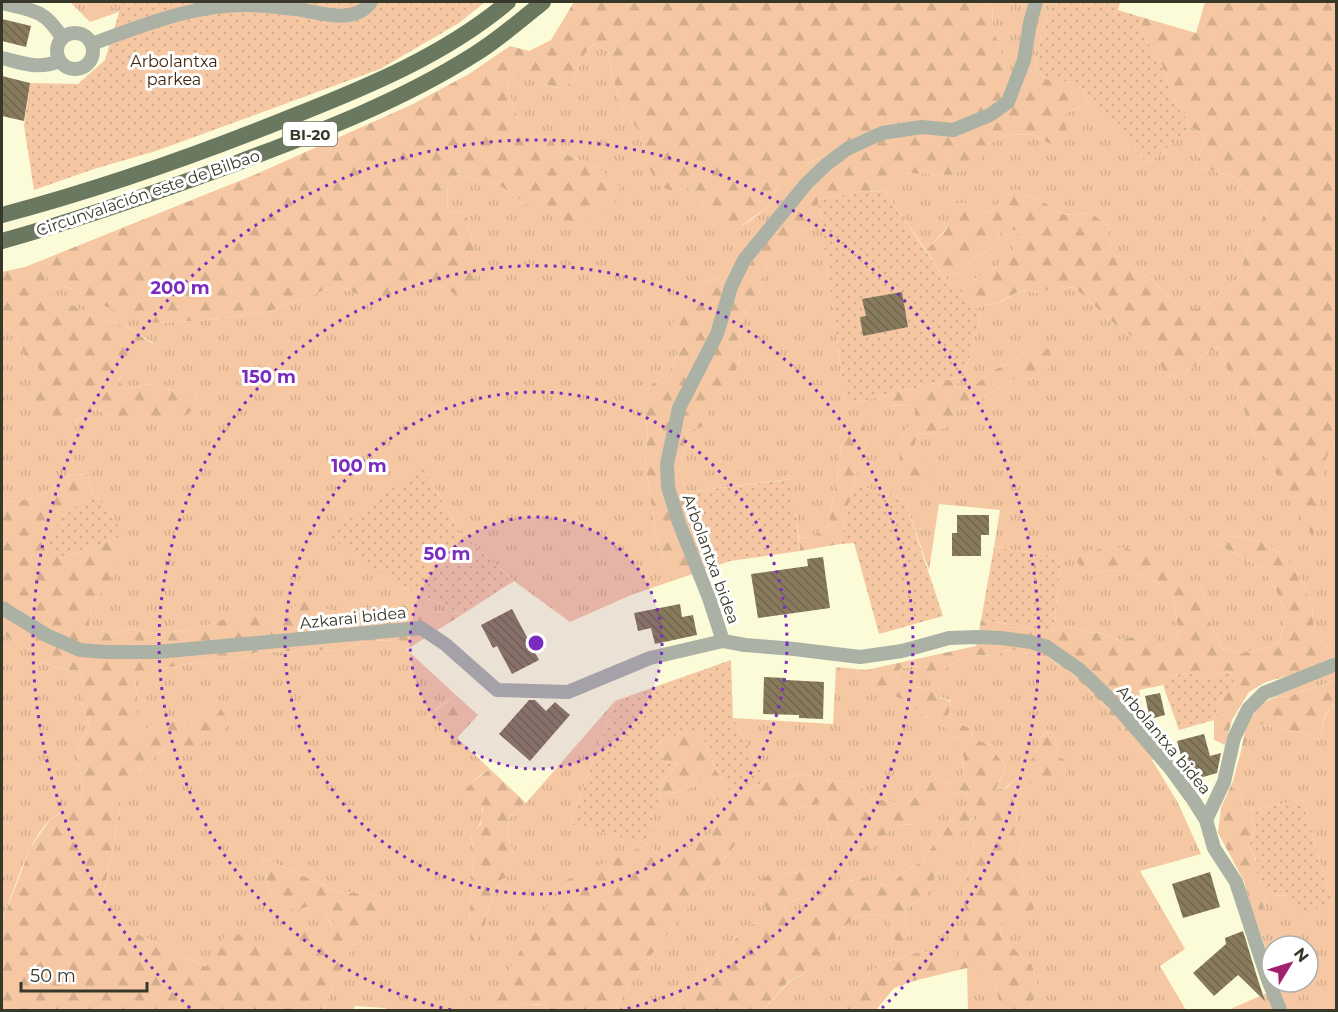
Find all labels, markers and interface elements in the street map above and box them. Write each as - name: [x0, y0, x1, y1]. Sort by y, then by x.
- park label: Arbolantxa parkea: [130, 52, 218, 89]
- road number: BI-20: [283, 122, 337, 146]
- street label: Circunvalación este de Bilbao: [34, 146, 262, 240]
- text: 200 m: [150, 277, 210, 299]
- text: 150 m: [242, 366, 296, 388]
- text: 100 m: [331, 455, 387, 477]
- street label: Arbolantxa bidea: [679, 492, 743, 626]
- text: 50 m: [424, 543, 470, 565]
- street label: Azkarai bidea: [299, 603, 407, 633]
- centre of rings: [526, 633, 546, 653]
- street label: Arbolantxa bidea: [1113, 682, 1215, 798]
- north arrow: [1260, 934, 1320, 994]
- text: N: [1290, 944, 1313, 966]
- scale bar: [21, 955, 147, 993]
- text: 50 m: [30, 965, 76, 987]

